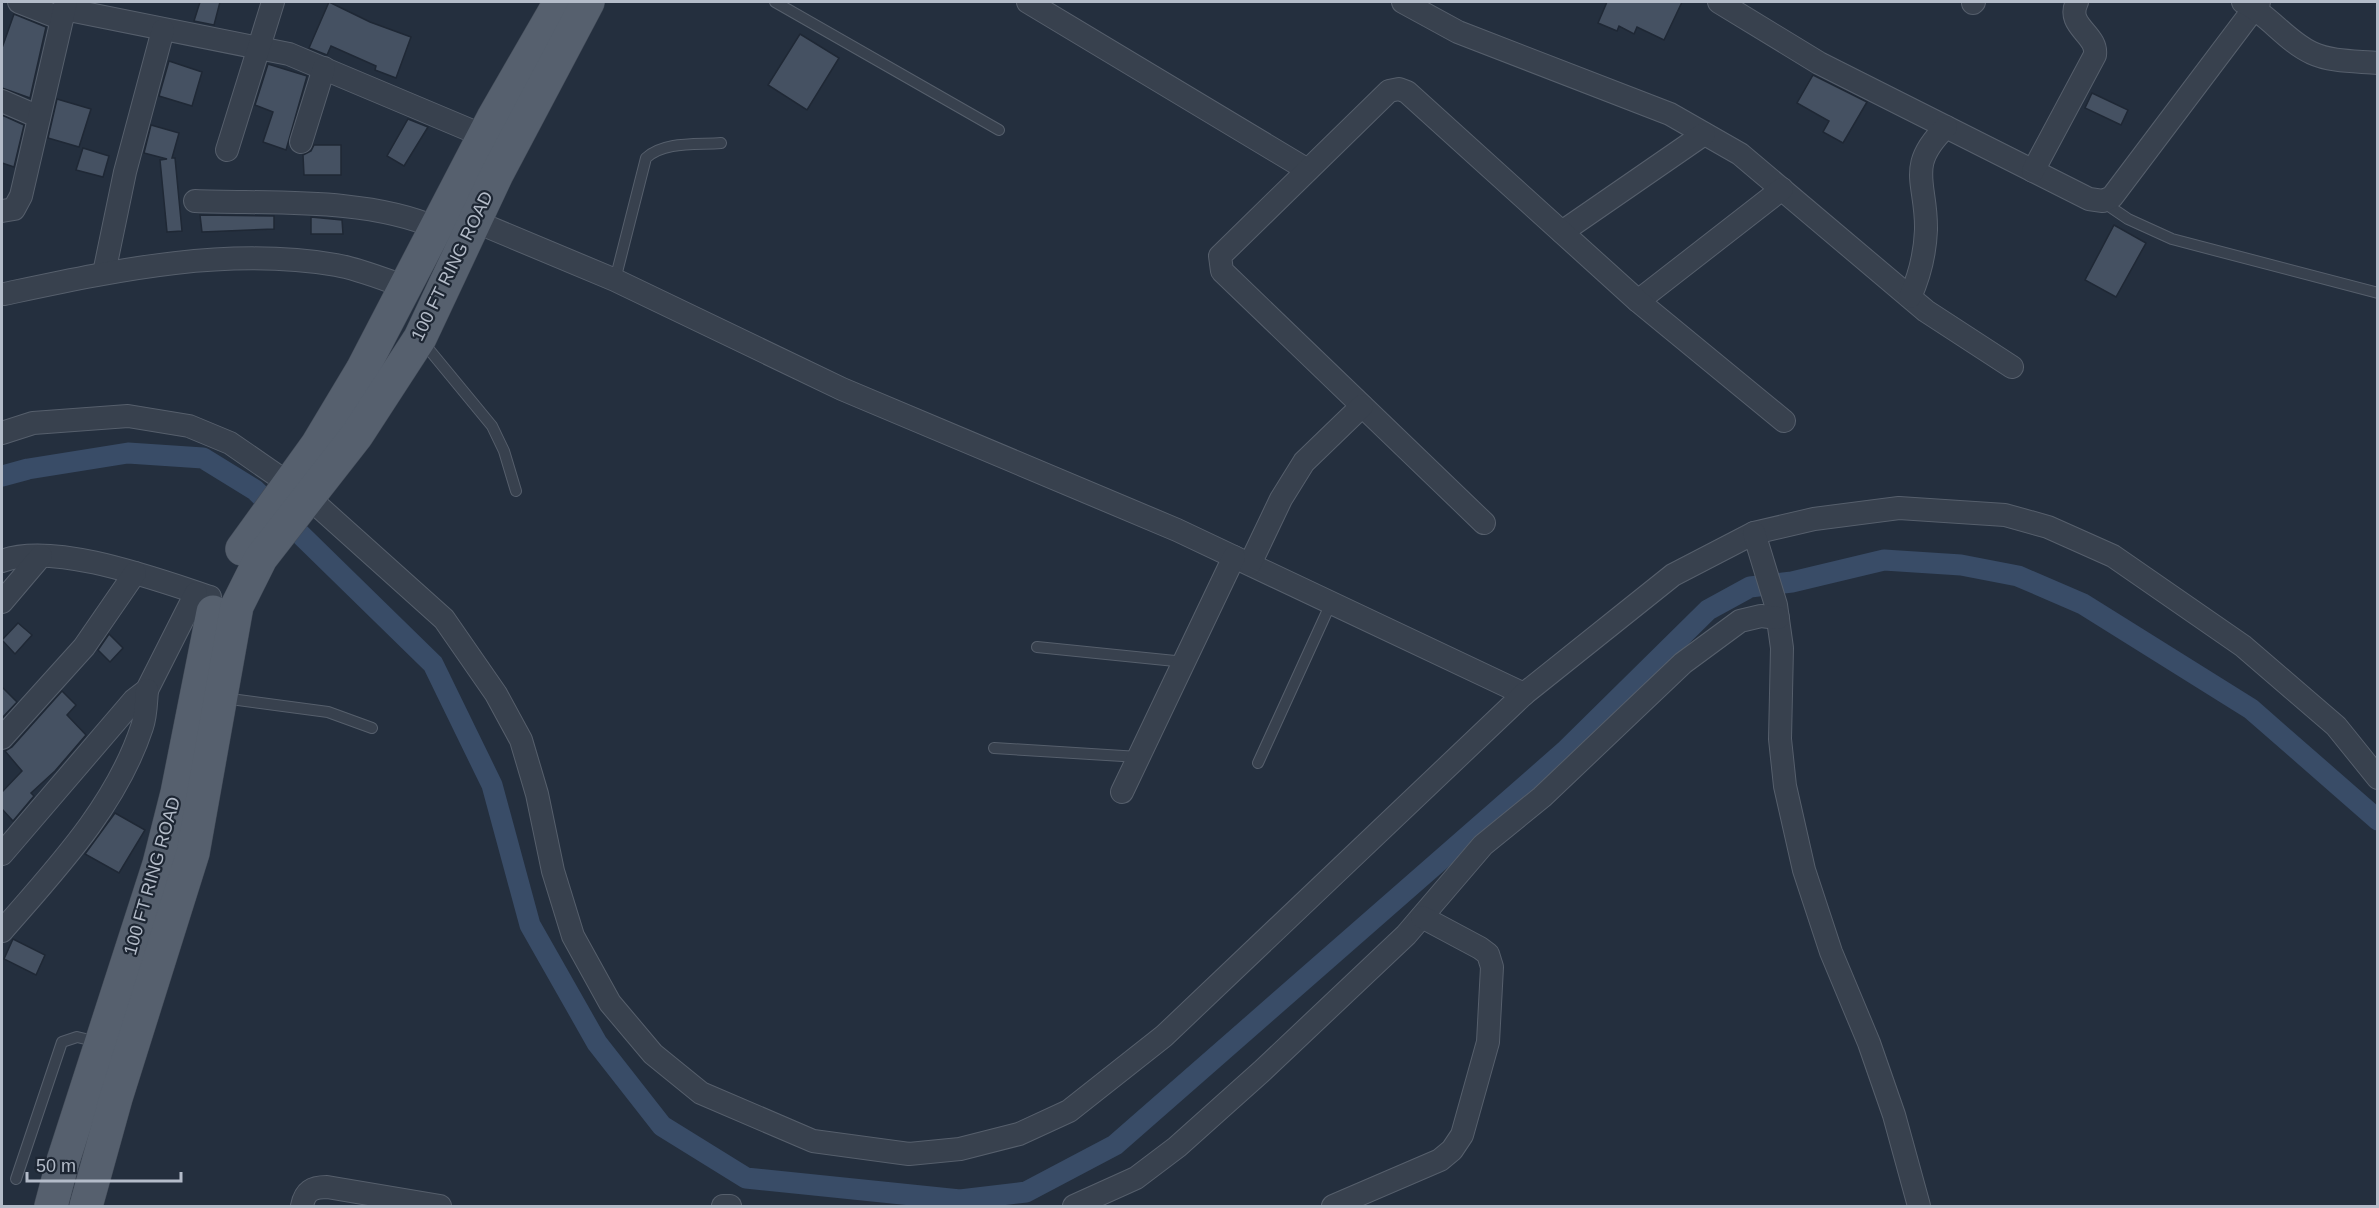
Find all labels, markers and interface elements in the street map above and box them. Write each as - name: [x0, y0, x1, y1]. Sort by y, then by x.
- street label: 100 FT RING ROAD: [407, 188, 497, 344]
- street label: 100 FT RING ROAD: [120, 795, 184, 957]
- scale bar: [27, 1145, 182, 1183]
- text: 50 m: [36, 1156, 76, 1176]

